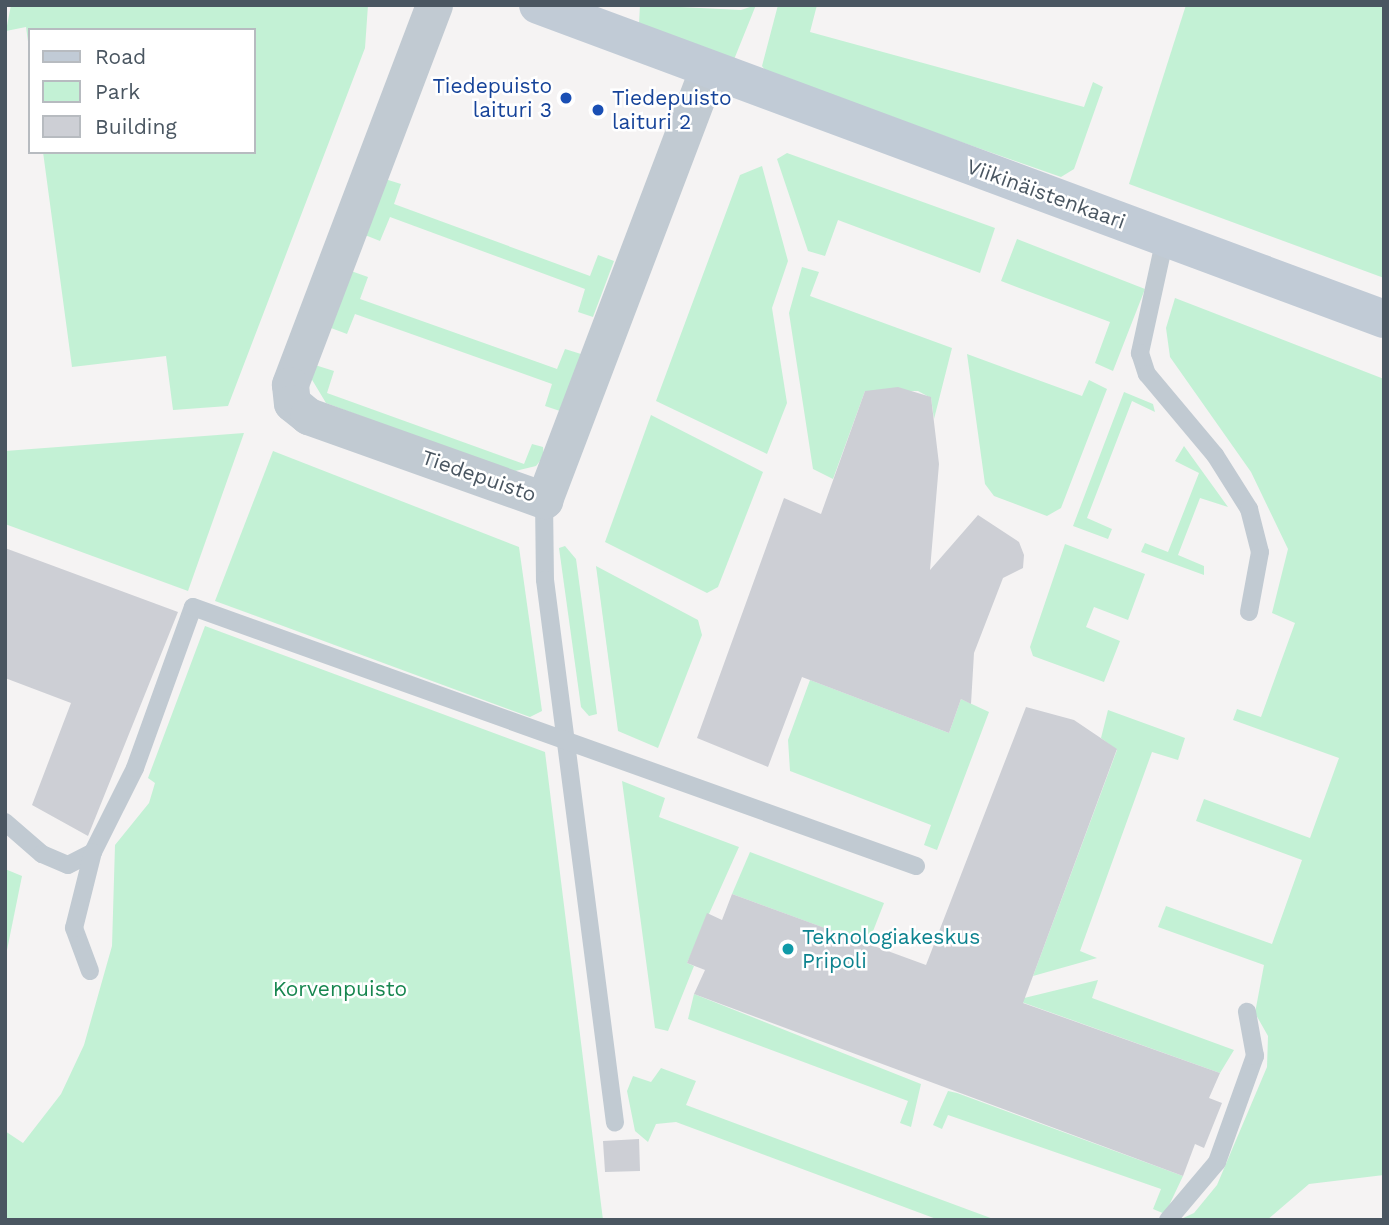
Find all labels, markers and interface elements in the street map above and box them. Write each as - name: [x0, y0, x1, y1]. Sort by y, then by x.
- legend: [28, 28, 256, 154]
- text: Road: [95, 44, 146, 69]
- place label: Tiedepuisto laituri 3: [432, 73, 552, 123]
- text: Park: [95, 79, 140, 104]
- place label: Tiedepuisto laituri 2: [612, 85, 732, 135]
- marker: Tiedepuisto laituri 3: [558, 90, 574, 106]
- marker: Tiedepuisto laituri 2: [590, 102, 606, 118]
- text: Building: [95, 114, 177, 139]
- street label: Viikinäistenkaari: [963, 154, 1129, 234]
- street label: Tiedepuisto: [418, 445, 540, 507]
- place label: Teknologiakeskus Pripoli: [802, 924, 980, 974]
- marker: Teknologiakeskus Pripoli: [780, 941, 796, 957]
- park label: Korvenpuisto: [273, 976, 407, 1002]

